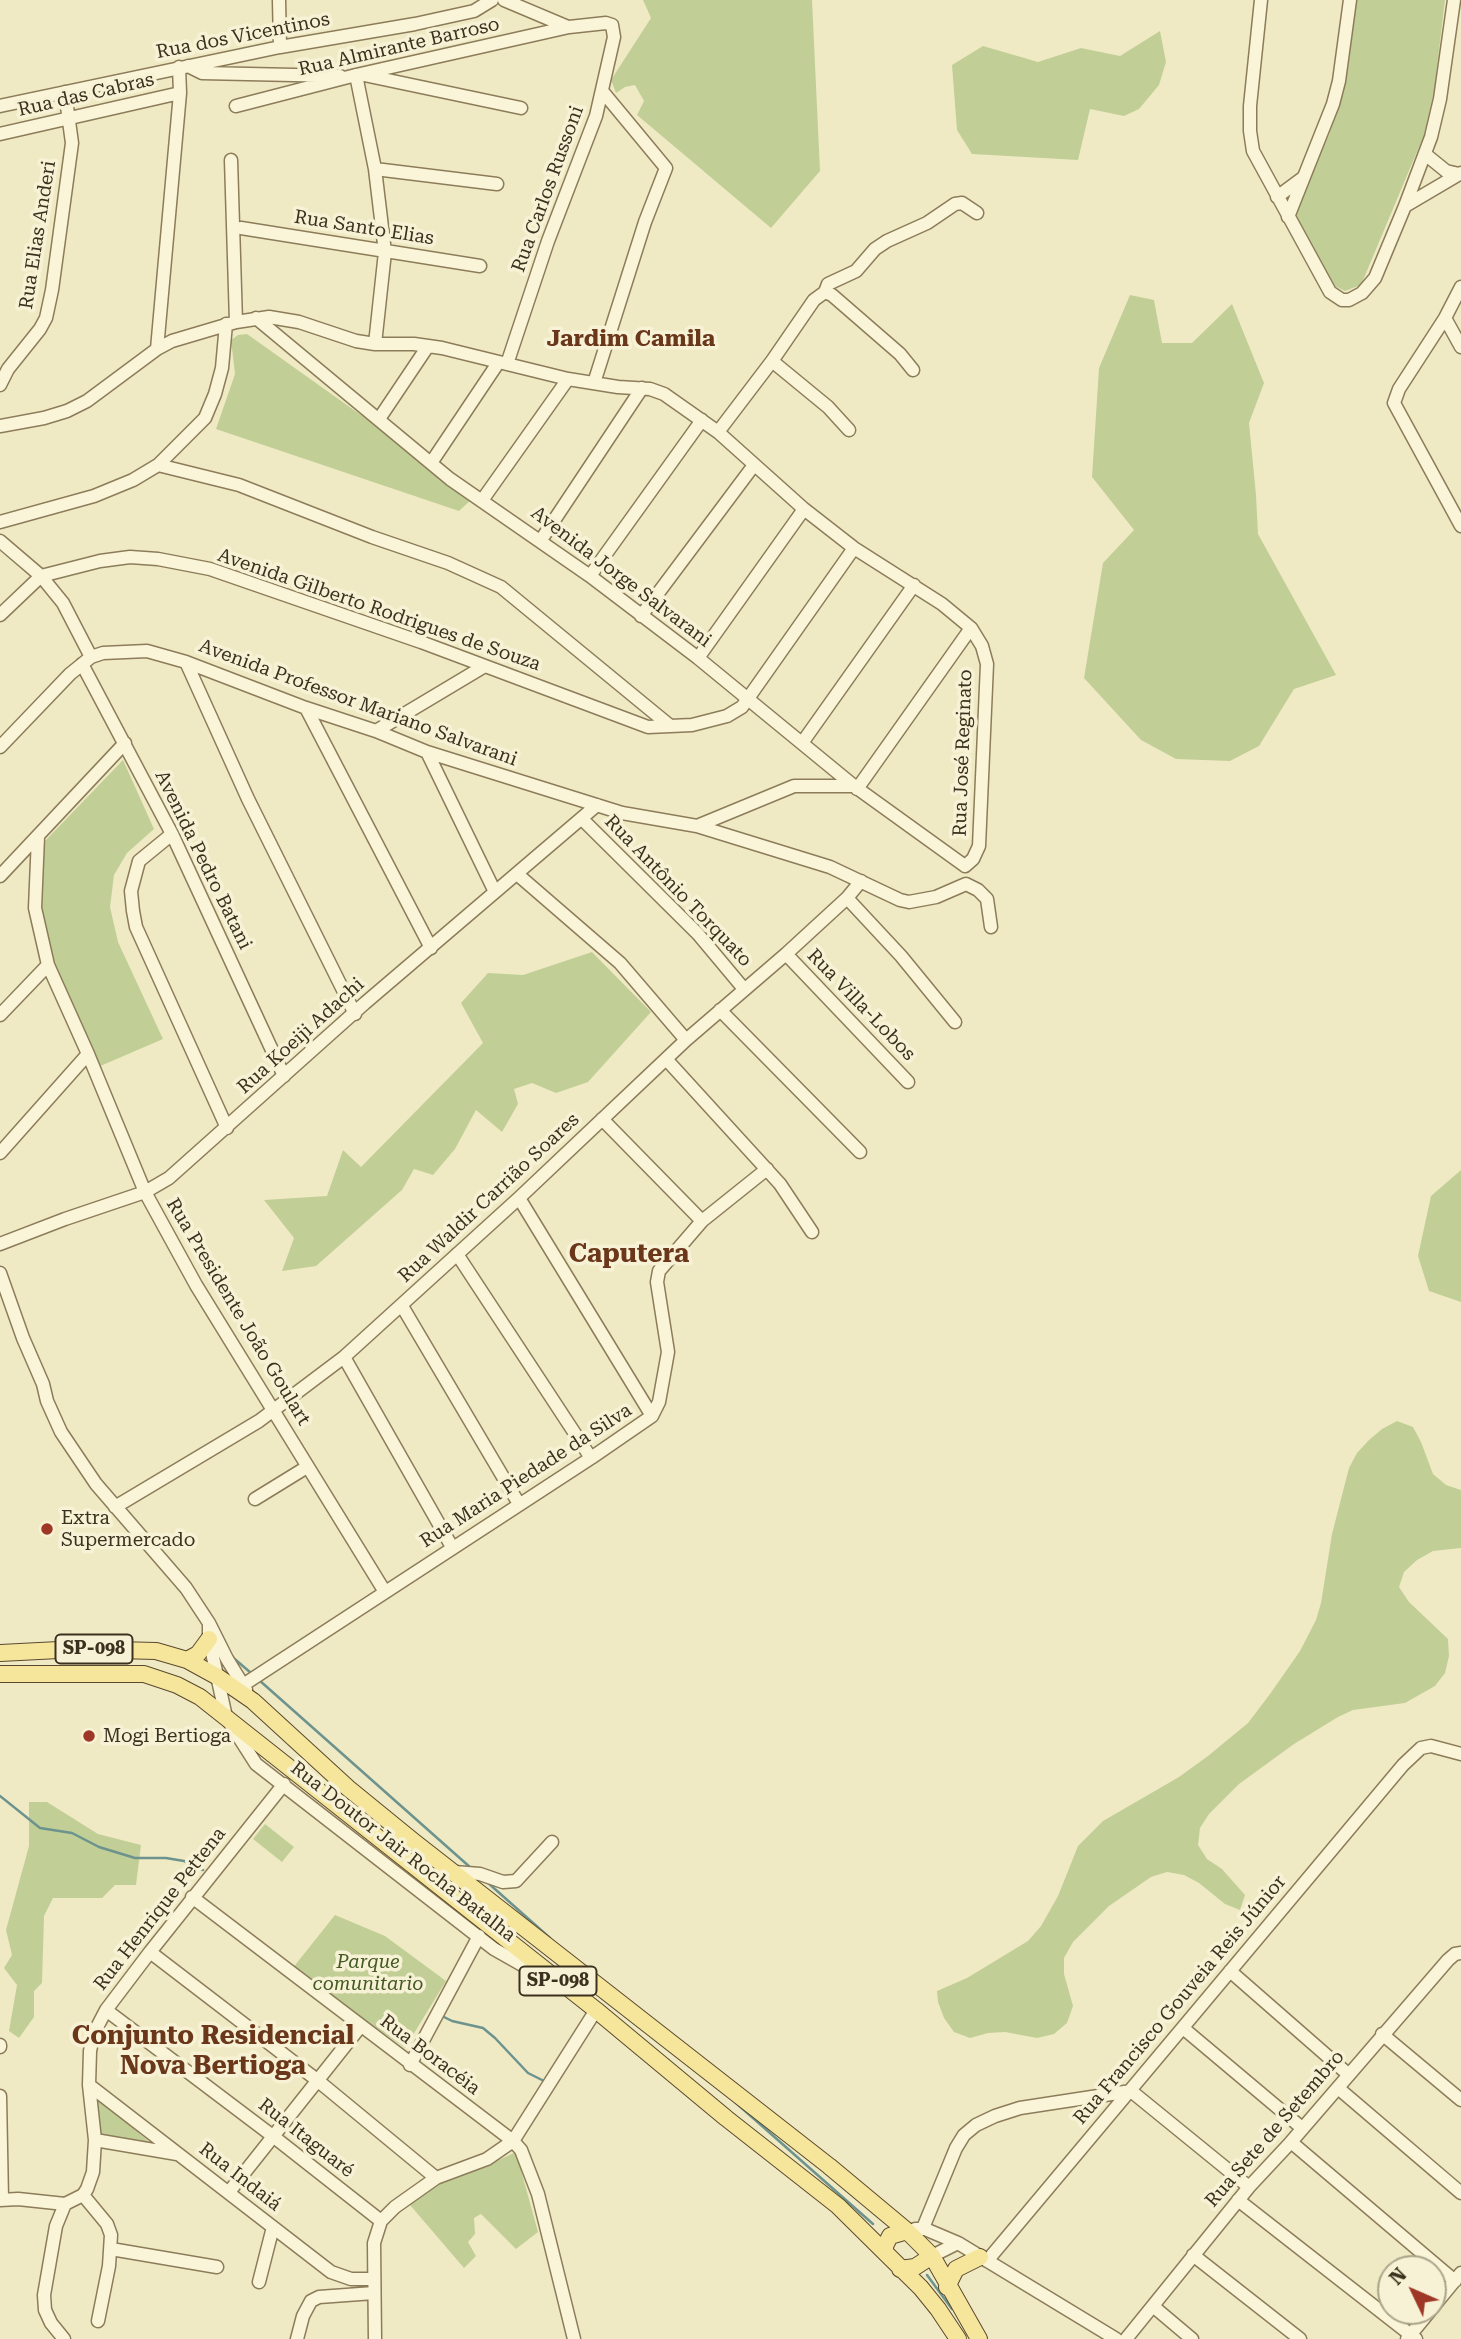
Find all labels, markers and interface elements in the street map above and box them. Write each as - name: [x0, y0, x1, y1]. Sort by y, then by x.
- street label: Rua dos Vicentinos: [154, 8, 332, 64]
- street label: Rua Almirante Barroso: [296, 13, 502, 81]
- street label: Rua das Cabras: [16, 68, 156, 122]
- street label: Rua Carlos Russoni: [507, 103, 589, 275]
- street label: Rua Elias Anderi: [15, 159, 61, 311]
- street label: Rua Santo Elias: [293, 206, 435, 250]
- district label: Jardim Camila: [547, 325, 715, 353]
- street label: Avenida Jorge Salvarani: [526, 502, 716, 652]
- street label: Avenida Gilberto Rodrigues de Souza: [215, 544, 543, 676]
- street label: Avenida Professor Mariano Salvarani: [196, 635, 520, 771]
- street label: Rua José Reginato: [949, 669, 977, 837]
- street label: Avenida Pedro Batani: [150, 767, 256, 953]
- street label: Rua Antônio Torquato: [600, 810, 756, 972]
- street label: Rua Villa-Lobos: [802, 945, 920, 1065]
- street label: Rua Koeiji Adachi: [233, 973, 369, 1099]
- street label: Rua Waldir Carrião Soares: [394, 1108, 584, 1288]
- street label: Rua Presidente João Goulart: [161, 1194, 315, 1430]
- district label: Caputera: [569, 1238, 689, 1270]
- street label: Rua Maria Piedade da Silva: [416, 1399, 636, 1553]
- place label: Extra Supermercado: [61, 1507, 195, 1551]
- marker: Extra Supermercado: [39, 1521, 55, 1537]
- road number: SP-098: [56, 1634, 132, 1664]
- place label: Mogi Bertioga: [103, 1725, 231, 1747]
- marker: Mogi Bertioga: [81, 1728, 97, 1744]
- street label: Rua Doutor Jair Rocha Batalha: [286, 1757, 520, 1947]
- street label: Rua Henrique Pettena: [89, 1823, 231, 1995]
- street label: Rua Francisco Gouveia Reis Júnior: [1069, 1871, 1291, 2129]
- park label: Parque comunitario: [313, 1951, 423, 1995]
- road number: SP-098: [520, 1966, 596, 1996]
- street label: Rua Boracéia: [375, 2010, 485, 2100]
- district label: Conjunto Residencial Nova Bertioga: [72, 2020, 354, 2082]
- street label: Rua Sete de Setembro: [1201, 2046, 1349, 2212]
- street label: Rua Itaguaré: [254, 2094, 358, 2182]
- street label: Rua Indaiá: [194, 2138, 286, 2216]
- north arrow: [1377, 2255, 1447, 2325]
- text: N: [1385, 2263, 1411, 2290]

